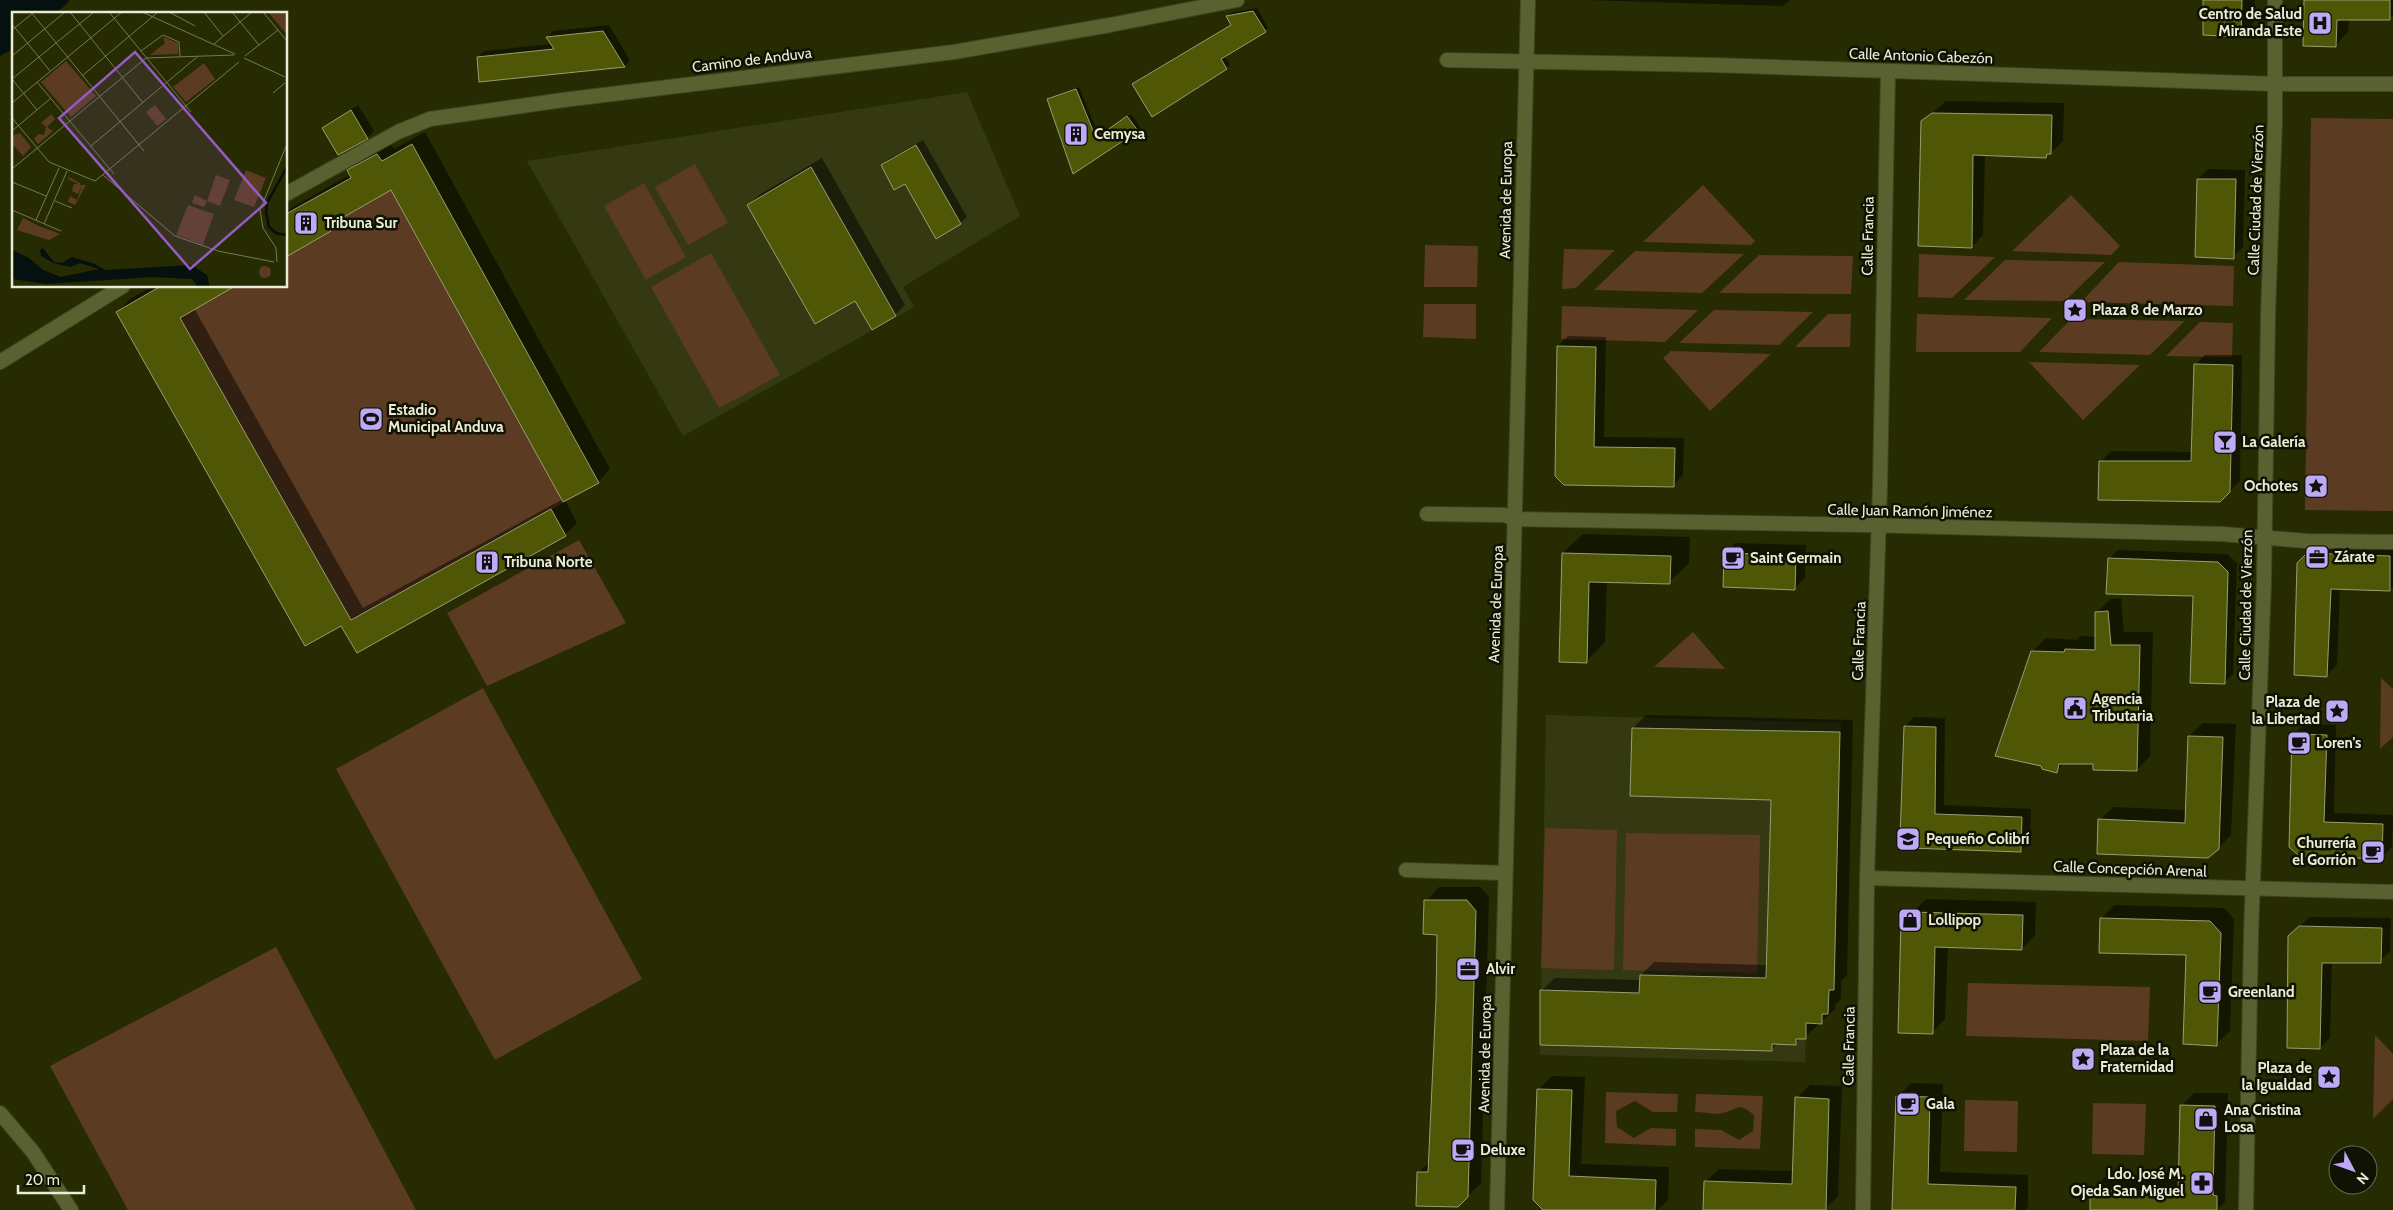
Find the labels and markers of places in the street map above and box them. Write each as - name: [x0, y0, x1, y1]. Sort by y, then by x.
- place label: Centro de Salud Miranda Este: [2199, 5, 2302, 40]
- hospital icon: Centro de Salud Miranda Este: [2307, 10, 2333, 36]
- building icon: Cemysa: [1063, 121, 1089, 147]
- place label: Cemysa: [1094, 125, 1146, 143]
- building icon: Tribuna Sur: [293, 210, 319, 236]
- place label: Tribuna Sur: [324, 214, 397, 232]
- place icon: Plaza 8 de Marzo: [2062, 297, 2088, 323]
- place label: Plaza 8 de Marzo: [2092, 301, 2203, 319]
- place label: Estadio Municipal Anduva: [388, 401, 504, 436]
- sports icon: Estadio Municipal Anduva: [358, 406, 384, 432]
- bar icon: La Galería: [2212, 429, 2238, 455]
- place label: La Galería: [2242, 433, 2306, 451]
- place icon: Ochotes: [2303, 473, 2329, 499]
- place label: Ochotes: [2244, 477, 2298, 495]
- office icon: Zárate: [2304, 544, 2330, 570]
- cafe icon: Saint Germain: [1720, 545, 1746, 571]
- place label: Zárate: [2334, 548, 2375, 566]
- building icon: Tribuna Norte: [474, 549, 500, 575]
- place label: Saint Germain: [1750, 549, 1841, 567]
- place label: Tribuna Norte: [504, 553, 593, 571]
- place label: Agencia Tributaria: [2092, 690, 2154, 725]
- place label: Plaza de la Libertad: [2252, 693, 2320, 728]
- public building icon: Agencia Tributaria: [2062, 695, 2088, 721]
- place icon: Plaza de la Libertad: [2324, 698, 2350, 724]
- cafe icon: Loren's: [2286, 730, 2312, 756]
- place label: Loren's: [2316, 734, 2361, 752]
- school or university icon: Pequeño Colibrí: [1895, 826, 1921, 852]
- place label: Pequeño Colibrí: [1926, 830, 2030, 848]
- place label: Churrería el Gorrión: [2292, 834, 2357, 869]
- cafe icon: Churrería el Gorrión: [2360, 839, 2386, 865]
- shop icon: Lollipop: [1897, 907, 1923, 933]
- place label: Lollipop: [1928, 911, 1982, 929]
- office icon: Alvir: [1455, 956, 1481, 982]
- place label: Alvir: [1486, 960, 1515, 978]
- cafe icon: Greenland: [2197, 979, 2223, 1005]
- place label: Greenland: [2228, 983, 2295, 1001]
- place label: Plaza de la Fraternidad: [2100, 1041, 2174, 1076]
- place icon: Plaza de la Fraternidad: [2070, 1046, 2096, 1072]
- place label: Plaza de la Igualdad: [2241, 1059, 2312, 1094]
- place icon: Plaza de la Igualdad: [2316, 1064, 2342, 1090]
- cafe icon: Gala: [1895, 1091, 1921, 1117]
- place label: Gala: [1926, 1095, 1955, 1113]
- place label: Ana Cristina Losa: [2224, 1101, 2302, 1136]
- shop icon: Ana Cristina Losa: [2193, 1106, 2219, 1132]
- cafe icon: Deluxe: [1450, 1137, 1476, 1163]
- place label: Deluxe: [1480, 1141, 1526, 1159]
- place label: Ldo. José M. Ojeda San Miguel: [2071, 1165, 2184, 1200]
- pharmacy icon: Ldo. José M. Ojeda San Miguel: [2189, 1170, 2215, 1196]

